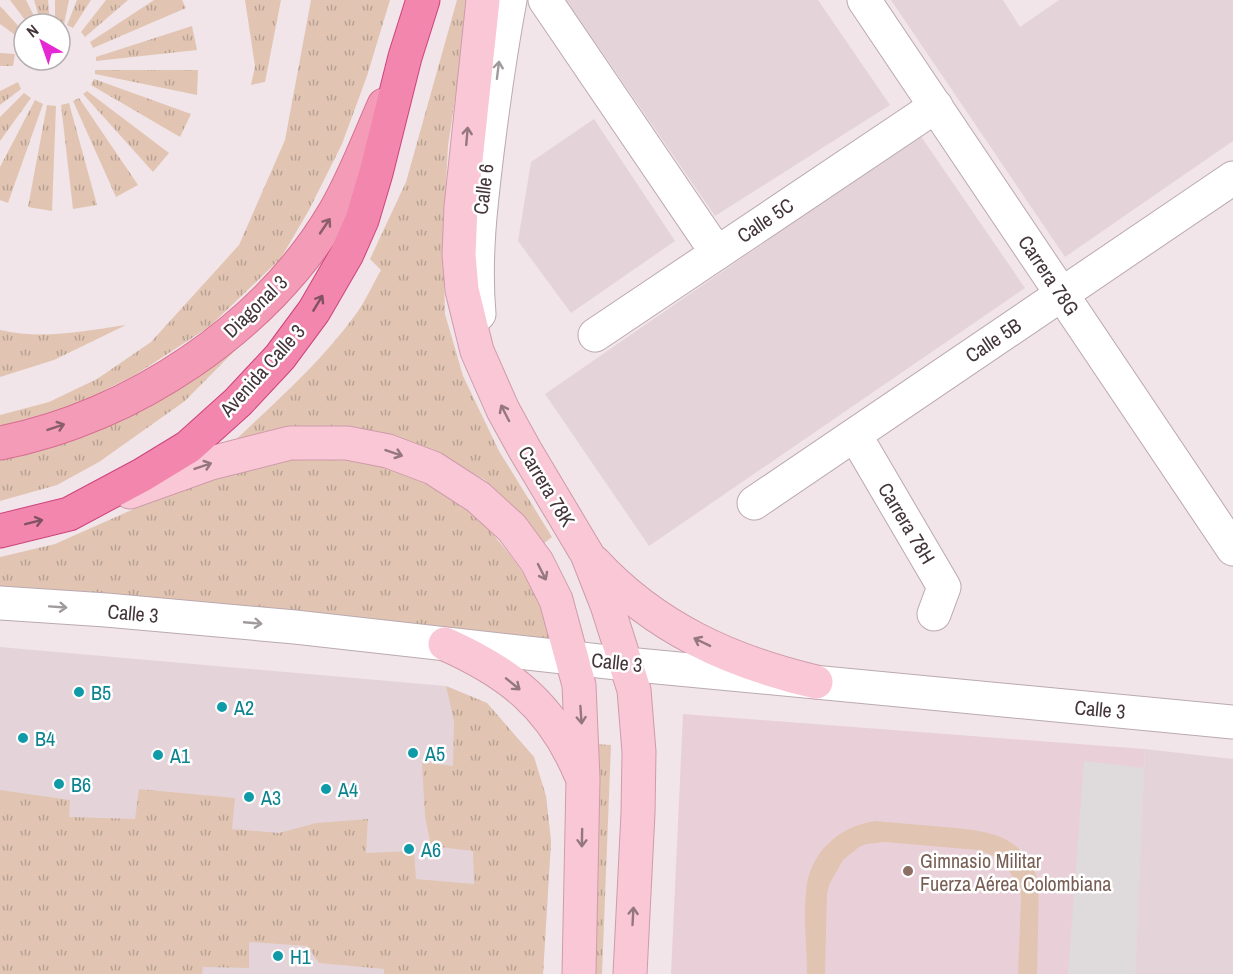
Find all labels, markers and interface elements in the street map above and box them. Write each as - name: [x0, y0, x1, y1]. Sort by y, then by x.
- north arrow: [12, 12, 72, 72]
- text: N: [22, 19, 43, 42]
- one-way arrow: [492, 61, 503, 81]
- one-way arrow: [462, 126, 473, 146]
- street label: Calle 6: [466, 162, 500, 216]
- street label: Calle 5C: [731, 191, 799, 249]
- one-way arrow: [319, 218, 331, 235]
- street label: Carrera 78G: [1012, 230, 1086, 320]
- street label: Diagonal 3: [217, 269, 293, 343]
- one-way arrow: [312, 295, 324, 312]
- street label: Calle 5B: [960, 311, 1026, 369]
- street label: Avenida Calle 3: [213, 318, 311, 423]
- one-way arrow: [499, 404, 510, 422]
- one-way arrow: [46, 421, 65, 432]
- street label: Carrera 78K: [512, 441, 582, 531]
- one-way arrow: [384, 449, 403, 460]
- one-way arrow: [193, 459, 212, 470]
- street label: Carrera 78H: [872, 477, 942, 569]
- one-way arrow: [25, 516, 44, 528]
- one-way arrow: [536, 563, 548, 580]
- street label: Calle 3: [106, 597, 160, 629]
- one-way arrow: [48, 602, 68, 613]
- one-way arrow: [242, 618, 262, 629]
- one-way arrow: [693, 636, 711, 648]
- street label: Calle 3: [590, 646, 644, 678]
- one-way arrow: [505, 677, 521, 690]
- place label: B5: [91, 679, 111, 706]
- marker: B5: [72, 685, 86, 699]
- street label: Calle 3: [1073, 693, 1127, 725]
- place label: A2: [233, 694, 254, 721]
- marker: A2: [215, 700, 229, 714]
- one-way arrow: [575, 704, 586, 724]
- place label: B4: [35, 725, 55, 752]
- marker: B4: [16, 731, 30, 745]
- place label: A5: [424, 740, 445, 767]
- place label: A1: [169, 742, 190, 769]
- marker: A5: [406, 746, 420, 760]
- marker: A1: [151, 748, 165, 762]
- place label: B6: [71, 771, 91, 798]
- place label: A4: [337, 776, 358, 803]
- marker: B6: [52, 777, 66, 791]
- marker: A4: [319, 782, 333, 796]
- place label: A3: [260, 784, 281, 811]
- marker: A3: [242, 790, 256, 804]
- one-way arrow: [576, 827, 588, 847]
- place label: A6: [420, 836, 441, 863]
- marker: A6: [402, 842, 416, 856]
- place label: Gimnasio Militar Fuerza Aérea Colombiana: [920, 847, 1111, 897]
- marker: Gimnasio Militar Fuerza Aérea Colombiana: [901, 864, 915, 878]
- one-way arrow: [628, 906, 639, 926]
- place label: H1: [290, 943, 311, 970]
- marker: H1: [271, 949, 285, 963]

